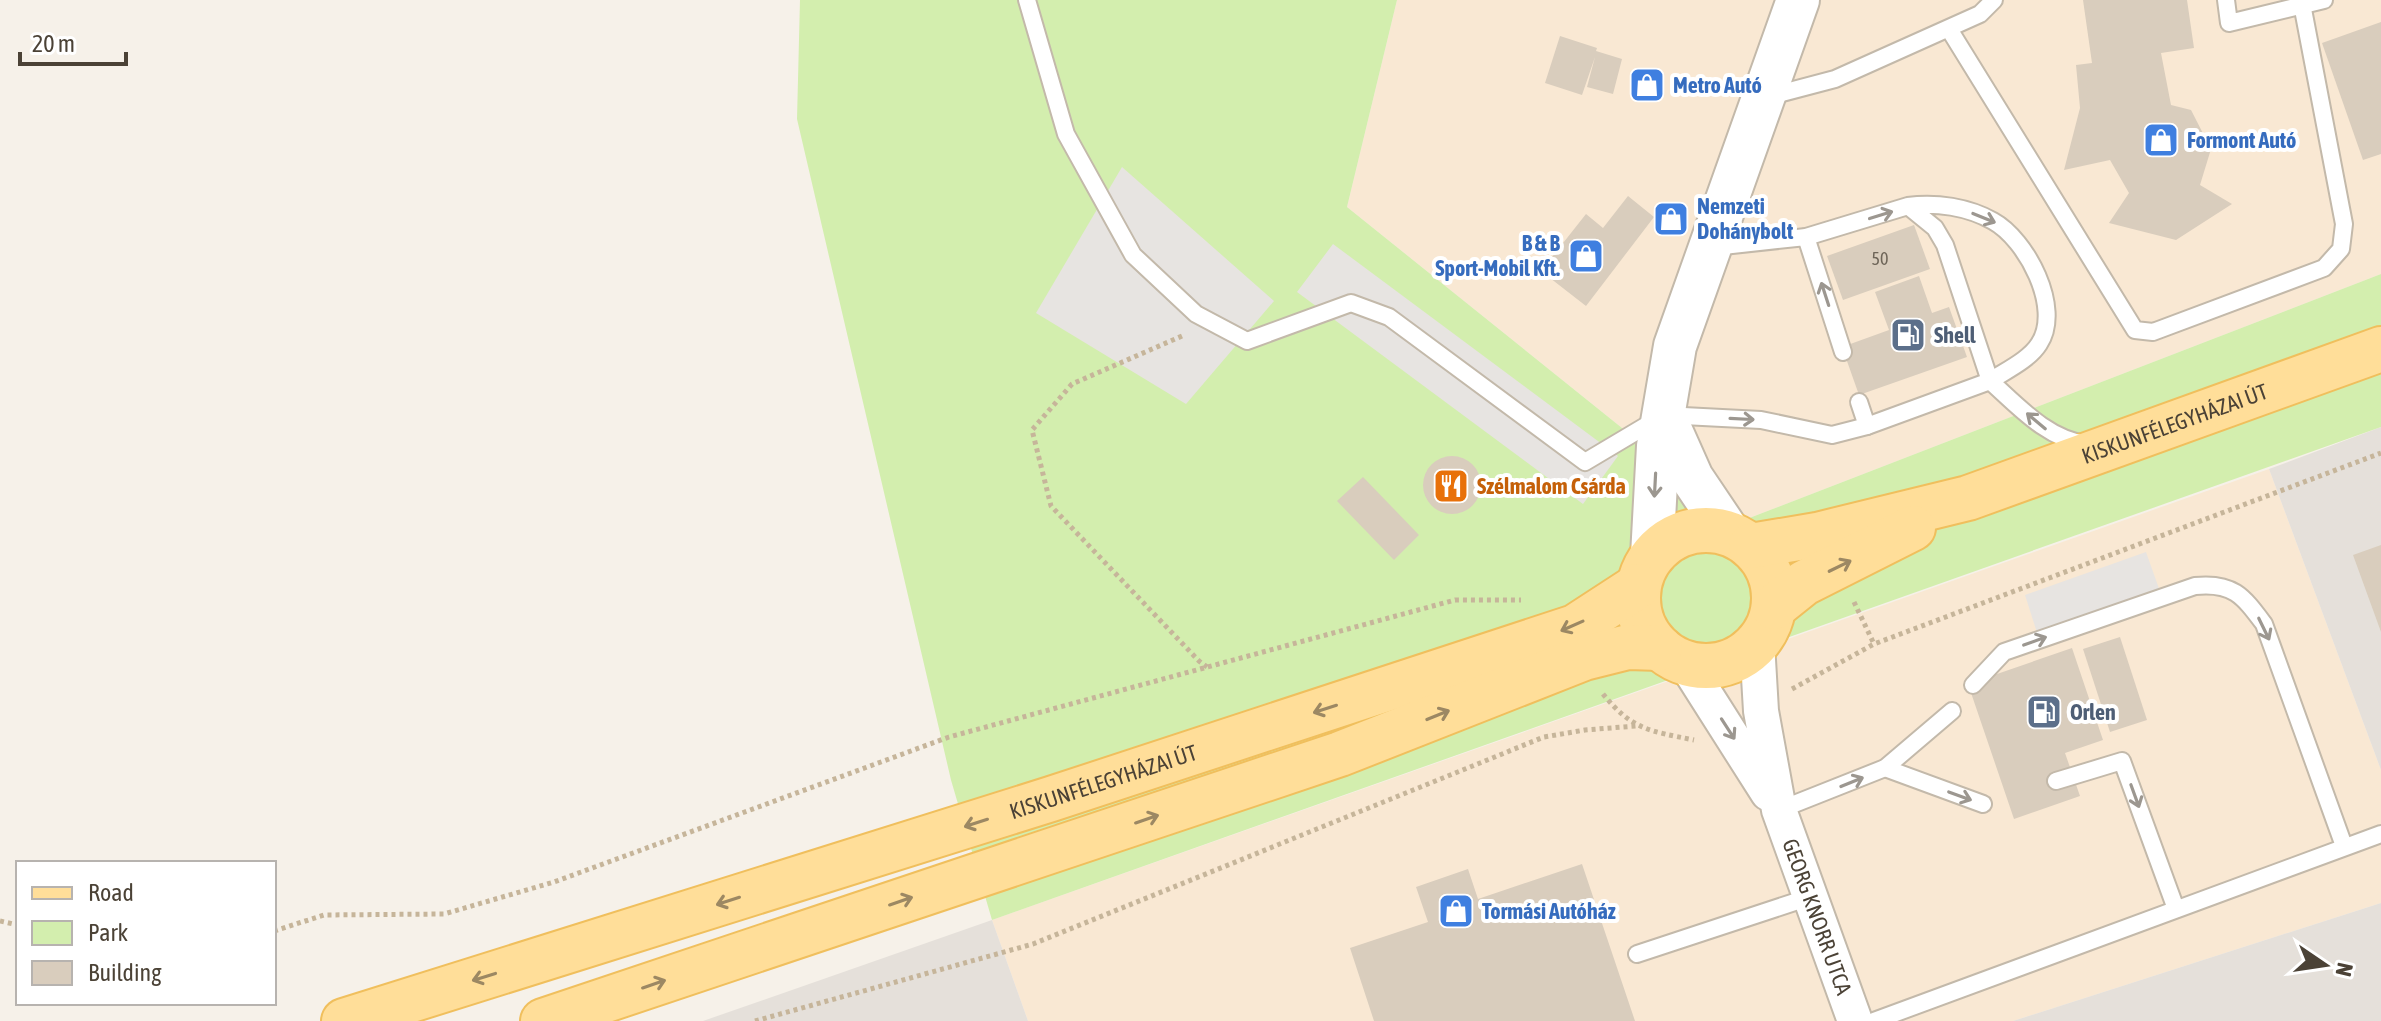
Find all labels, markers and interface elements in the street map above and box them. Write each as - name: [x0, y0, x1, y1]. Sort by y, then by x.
- scale bar: [20, 16, 126, 66]
- text: 20 m: [32, 30, 75, 57]
- shop icon: Metro Autó: [1628, 66, 1666, 104]
- place label: Metro Autó: [1673, 72, 1762, 98]
- shop icon: Formont Autó: [2142, 121, 2180, 159]
- place label: Formont Autó: [2187, 127, 2296, 153]
- place label: Nemzeti Dohánybolt: [1697, 193, 1794, 244]
- shop icon: Nemzeti Dohánybolt: [1652, 200, 1690, 238]
- one-way arrow: [1868, 206, 1893, 221]
- one-way arrow: [1971, 212, 1995, 226]
- place label: B & B Sport-Mobil Kft.: [1435, 230, 1561, 281]
- shop icon: B & B Sport-Mobil Kft.: [1567, 237, 1605, 275]
- house number: 50: [1872, 248, 1888, 269]
- one-way arrow: [1816, 282, 1831, 307]
- fuel station icon: Shell: [1889, 316, 1927, 354]
- place label: Shell: [1934, 322, 1977, 348]
- street label: KISKUNFÉLEGYHÁZAI ÚT: [2078, 378, 2271, 469]
- one-way arrow: [1728, 412, 1755, 427]
- one-way arrow: [2026, 412, 2047, 430]
- restaurant icon: Szélmalom Csárda: [1432, 467, 1470, 505]
- one-way arrow: [1648, 471, 1663, 498]
- place label: Szélmalom Csárda: [1477, 473, 1626, 499]
- one-way arrow: [1827, 558, 1851, 573]
- one-way arrow: [2257, 616, 2272, 640]
- one-way arrow: [1560, 620, 1585, 635]
- one-way arrow: [2022, 633, 2047, 647]
- fuel station icon: Orlen: [2025, 693, 2063, 731]
- place label: Orlen: [2070, 699, 2116, 725]
- one-way arrow: [1313, 702, 1338, 717]
- one-way arrow: [1425, 707, 1450, 721]
- one-way arrow: [1720, 717, 1736, 740]
- street label: KISKUNFÉLEGYHÁZAI ÚT: [1006, 739, 1201, 824]
- one-way arrow: [1839, 773, 1864, 788]
- one-way arrow: [2129, 783, 2143, 808]
- one-way arrow: [1947, 790, 1972, 804]
- one-way arrow: [1135, 810, 1160, 825]
- one-way arrow: [964, 816, 989, 831]
- street label: GEORG KNORR UTCA: [1777, 835, 1857, 998]
- legend: [16, 861, 276, 1005]
- text: Road: [88, 879, 134, 906]
- shop icon: Tormási Autóház: [1437, 892, 1475, 930]
- one-way arrow: [888, 893, 913, 908]
- one-way arrow: [716, 894, 742, 909]
- place label: Tormási Autóház: [1482, 898, 1616, 924]
- text: Park: [88, 919, 129, 946]
- north arrow: [2285, 925, 2365, 1005]
- text: Building: [88, 959, 162, 986]
- text: N: [2330, 960, 2359, 979]
- one-way arrow: [472, 971, 497, 986]
- one-way arrow: [642, 976, 667, 991]

